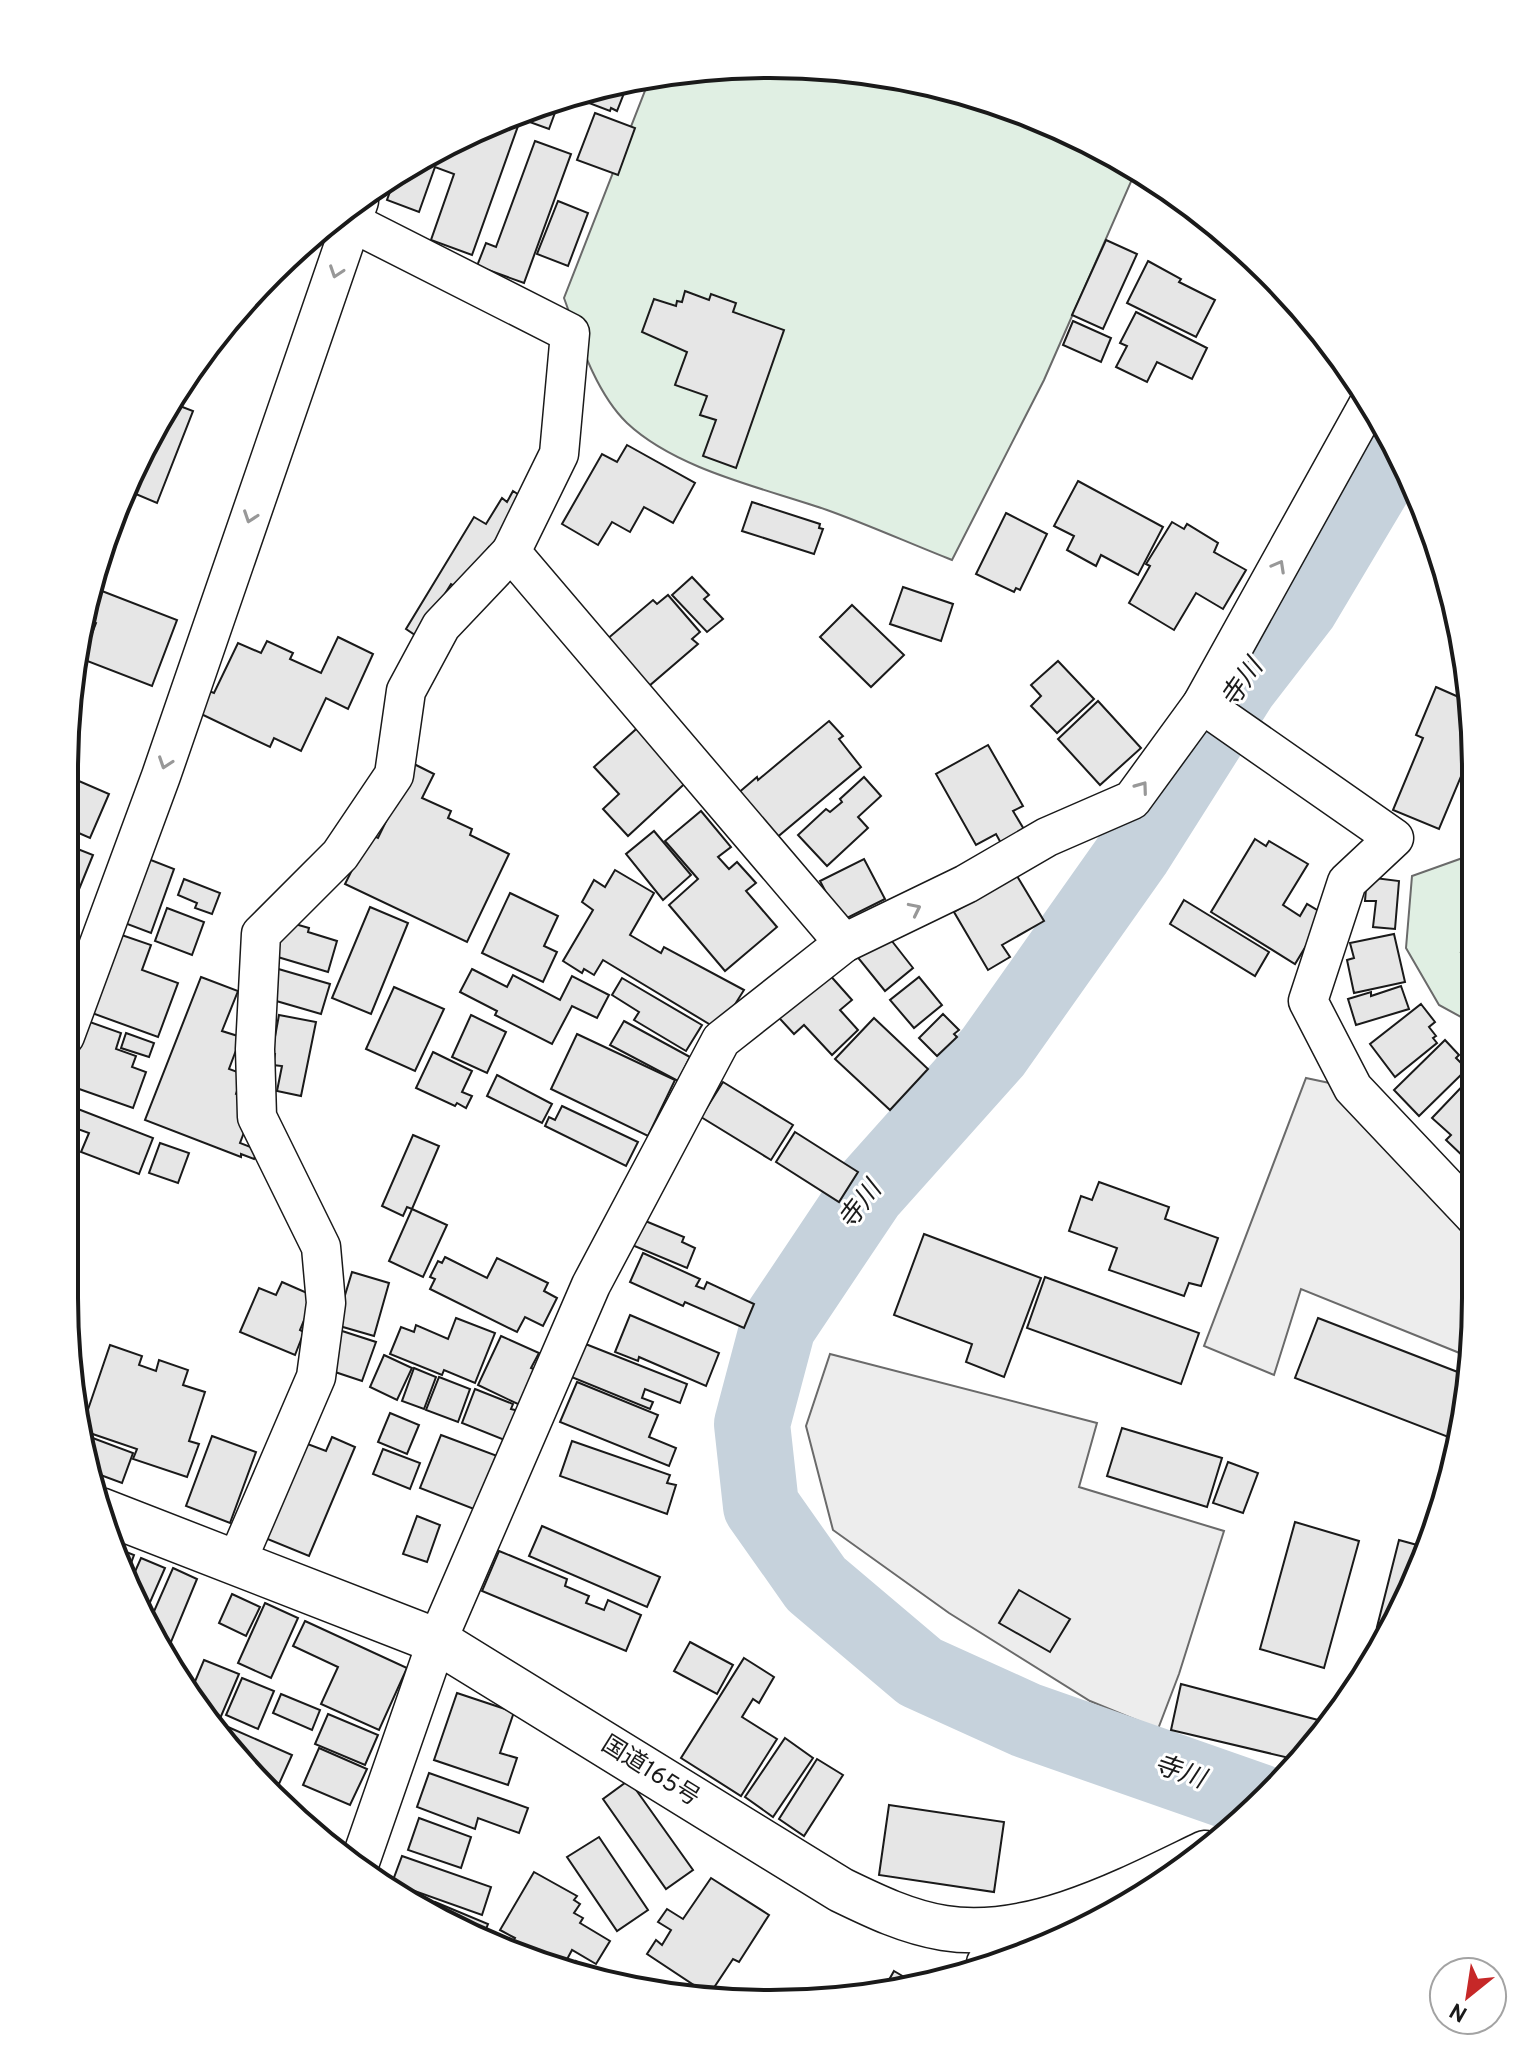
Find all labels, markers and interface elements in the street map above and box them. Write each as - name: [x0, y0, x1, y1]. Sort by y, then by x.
- one-way arrow: [329, 264, 345, 278]
- one-way arrow: [243, 510, 259, 524]
- one-way arrow: [1269, 560, 1284, 574]
- water label: 寺川: [1215, 651, 1273, 715]
- one-way arrow: [159, 756, 175, 770]
- one-way arrow: [1132, 781, 1147, 795]
- one-way arrow: [906, 903, 921, 919]
- water label: 寺川: [832, 1173, 892, 1237]
- street label: 国道165号: [595, 1730, 705, 1814]
- water label: 寺川: [1149, 1749, 1212, 1798]
- north arrow: [1428, 1956, 1508, 2036]
- text: N: [1446, 1996, 1473, 2027]

